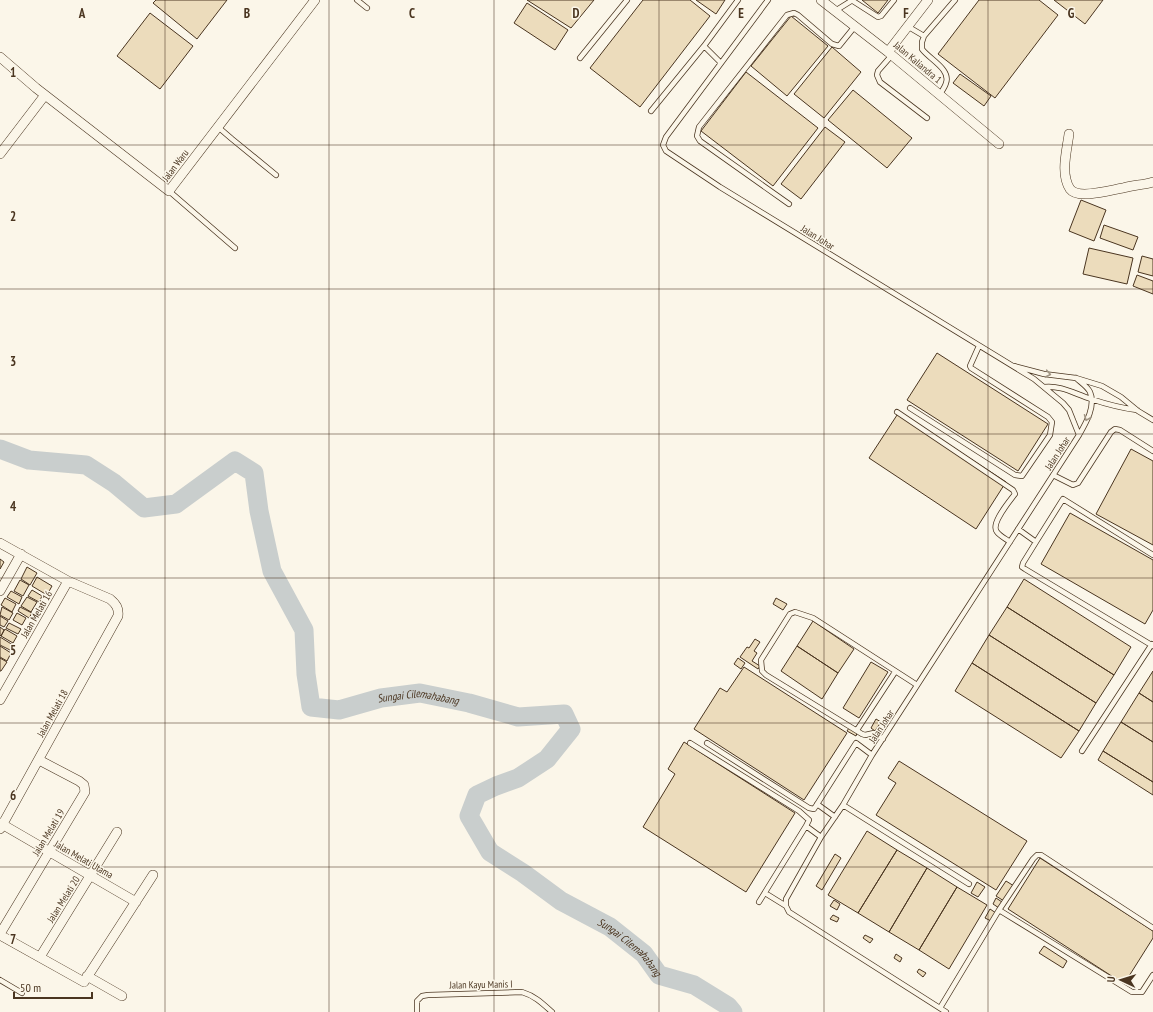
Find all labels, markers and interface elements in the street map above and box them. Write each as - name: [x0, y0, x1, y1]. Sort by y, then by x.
- text: A: [78, 5, 86, 22]
- text: B: [244, 5, 250, 22]
- text: C: [409, 5, 415, 22]
- text: D: [573, 5, 580, 22]
- text: E: [738, 5, 744, 22]
- text: F: [903, 5, 909, 22]
- text: G: [1068, 5, 1075, 22]
- street label: Jalan Kaliandra 1: [890, 38, 944, 86]
- text: 1: [10, 64, 16, 81]
- street label: Jalan Waru: [159, 147, 192, 185]
- text: 2: [10, 208, 16, 225]
- street label: Jalan Johar: [798, 222, 837, 253]
- text: 3: [10, 353, 16, 370]
- one-way arrow: [1045, 370, 1051, 378]
- one-way arrow: [1084, 415, 1092, 422]
- street label: Jalan Johar: [1041, 434, 1073, 473]
- text: 4: [10, 498, 17, 515]
- street label: Jalan Melati 16: [17, 588, 55, 641]
- text: 5: [10, 642, 16, 659]
- water label: Sungai Cilemahabang: [376, 686, 461, 708]
- street label: Jalan Melati 18: [34, 687, 71, 740]
- street label: Jalan Johar: [865, 707, 897, 746]
- text: 6: [10, 787, 16, 804]
- street label: Jalan Melati 19: [29, 807, 67, 859]
- street label: Jalan Melati Utama: [51, 837, 115, 881]
- street label: Jalan Melati 20: [44, 873, 83, 926]
- water label: Sungai Cilemahabang: [595, 915, 666, 980]
- text: 7: [10, 931, 16, 948]
- north arrow: [1101, 960, 1141, 1000]
- scale bar: [14, 974, 92, 1000]
- text: U: [1104, 976, 1118, 983]
- street label: Jalan Kayu Manis I: [448, 977, 513, 992]
- text: 50 m: [20, 980, 41, 995]

